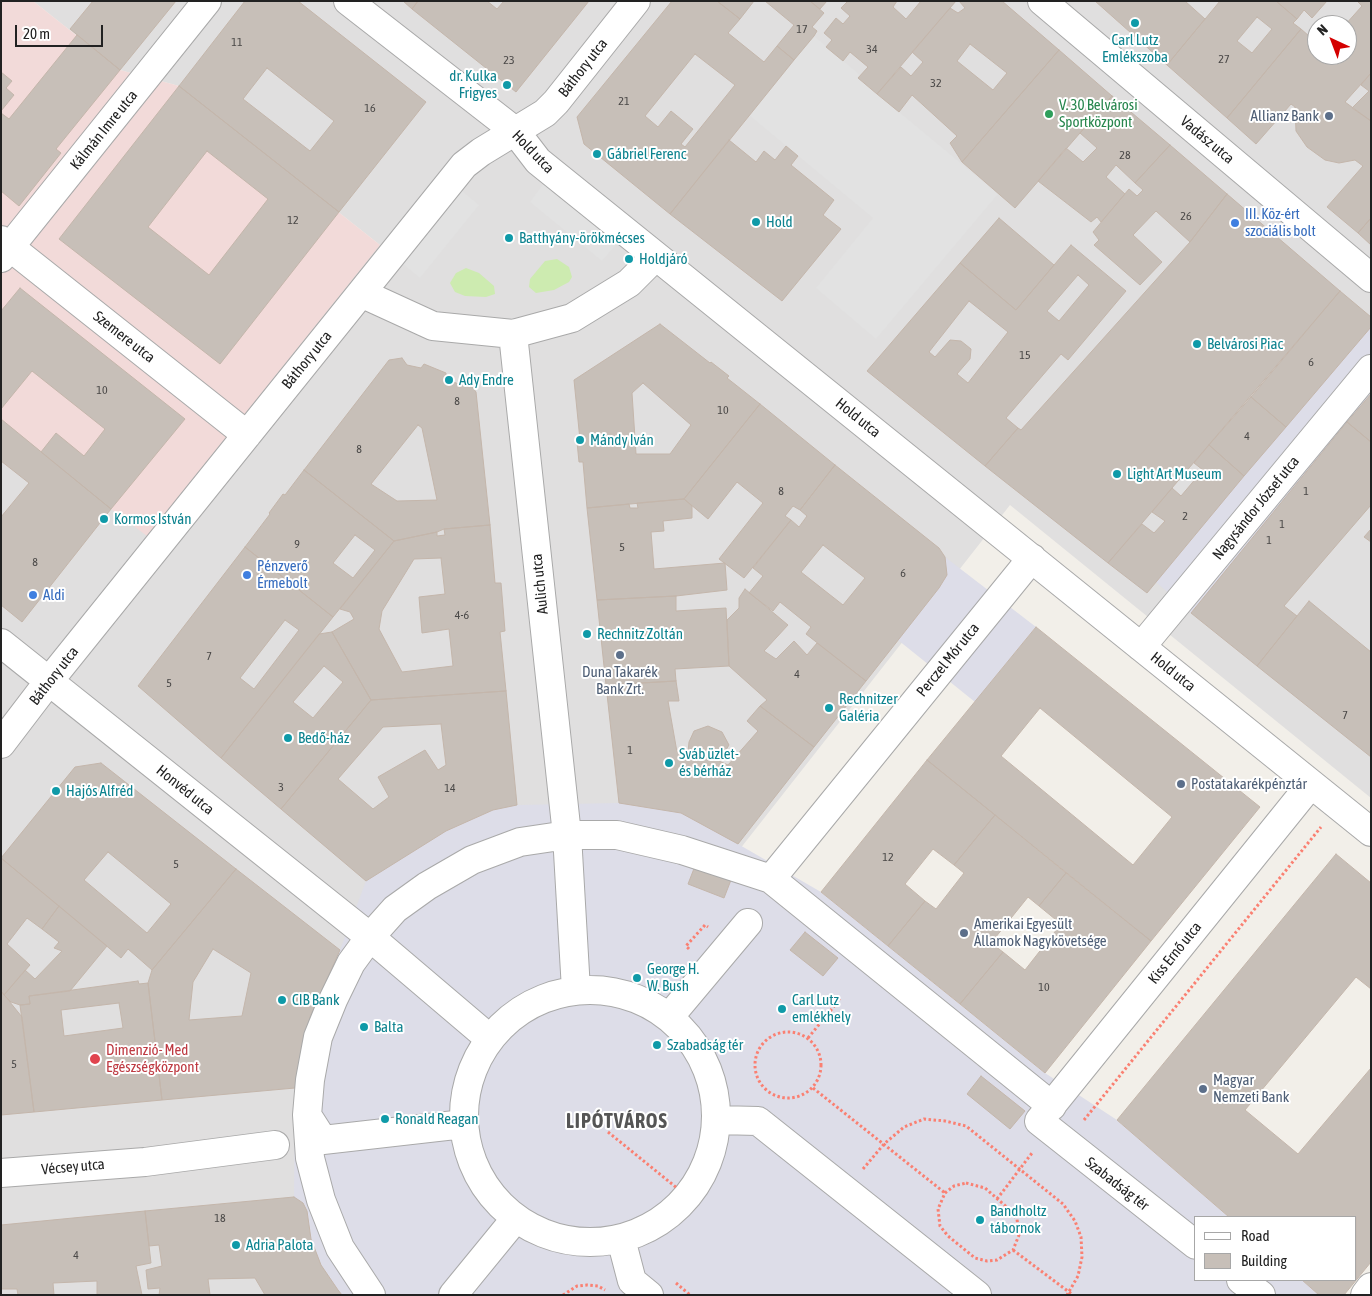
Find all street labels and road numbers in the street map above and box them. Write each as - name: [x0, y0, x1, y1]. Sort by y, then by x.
- street label: Báthory utca: [555, 35, 611, 101]
- street label: Kálmán Imre utca: [66, 87, 142, 173]
- street label: Vadász utca: [1176, 112, 1238, 168]
- street label: Hold utca: [508, 127, 558, 177]
- street label: Szemere utca: [90, 307, 158, 367]
- street label: Báthory utca: [278, 327, 336, 393]
- street label: Hold utca: [832, 394, 884, 442]
- street label: Nagysándor József utca: [1209, 453, 1303, 563]
- street label: Aulich utca: [528, 553, 552, 615]
- street label: Perczel Mór utca: [913, 620, 983, 700]
- street label: Báthory utca: [26, 643, 82, 709]
- street label: Hold utca: [1147, 648, 1199, 696]
- street label: Honvéd utca: [153, 761, 217, 819]
- street label: Kiss Ernő utca: [1145, 918, 1205, 988]
- street label: Szabadság tér: [1081, 1153, 1153, 1215]
- street label: Vécsey utca: [41, 1155, 105, 1179]

